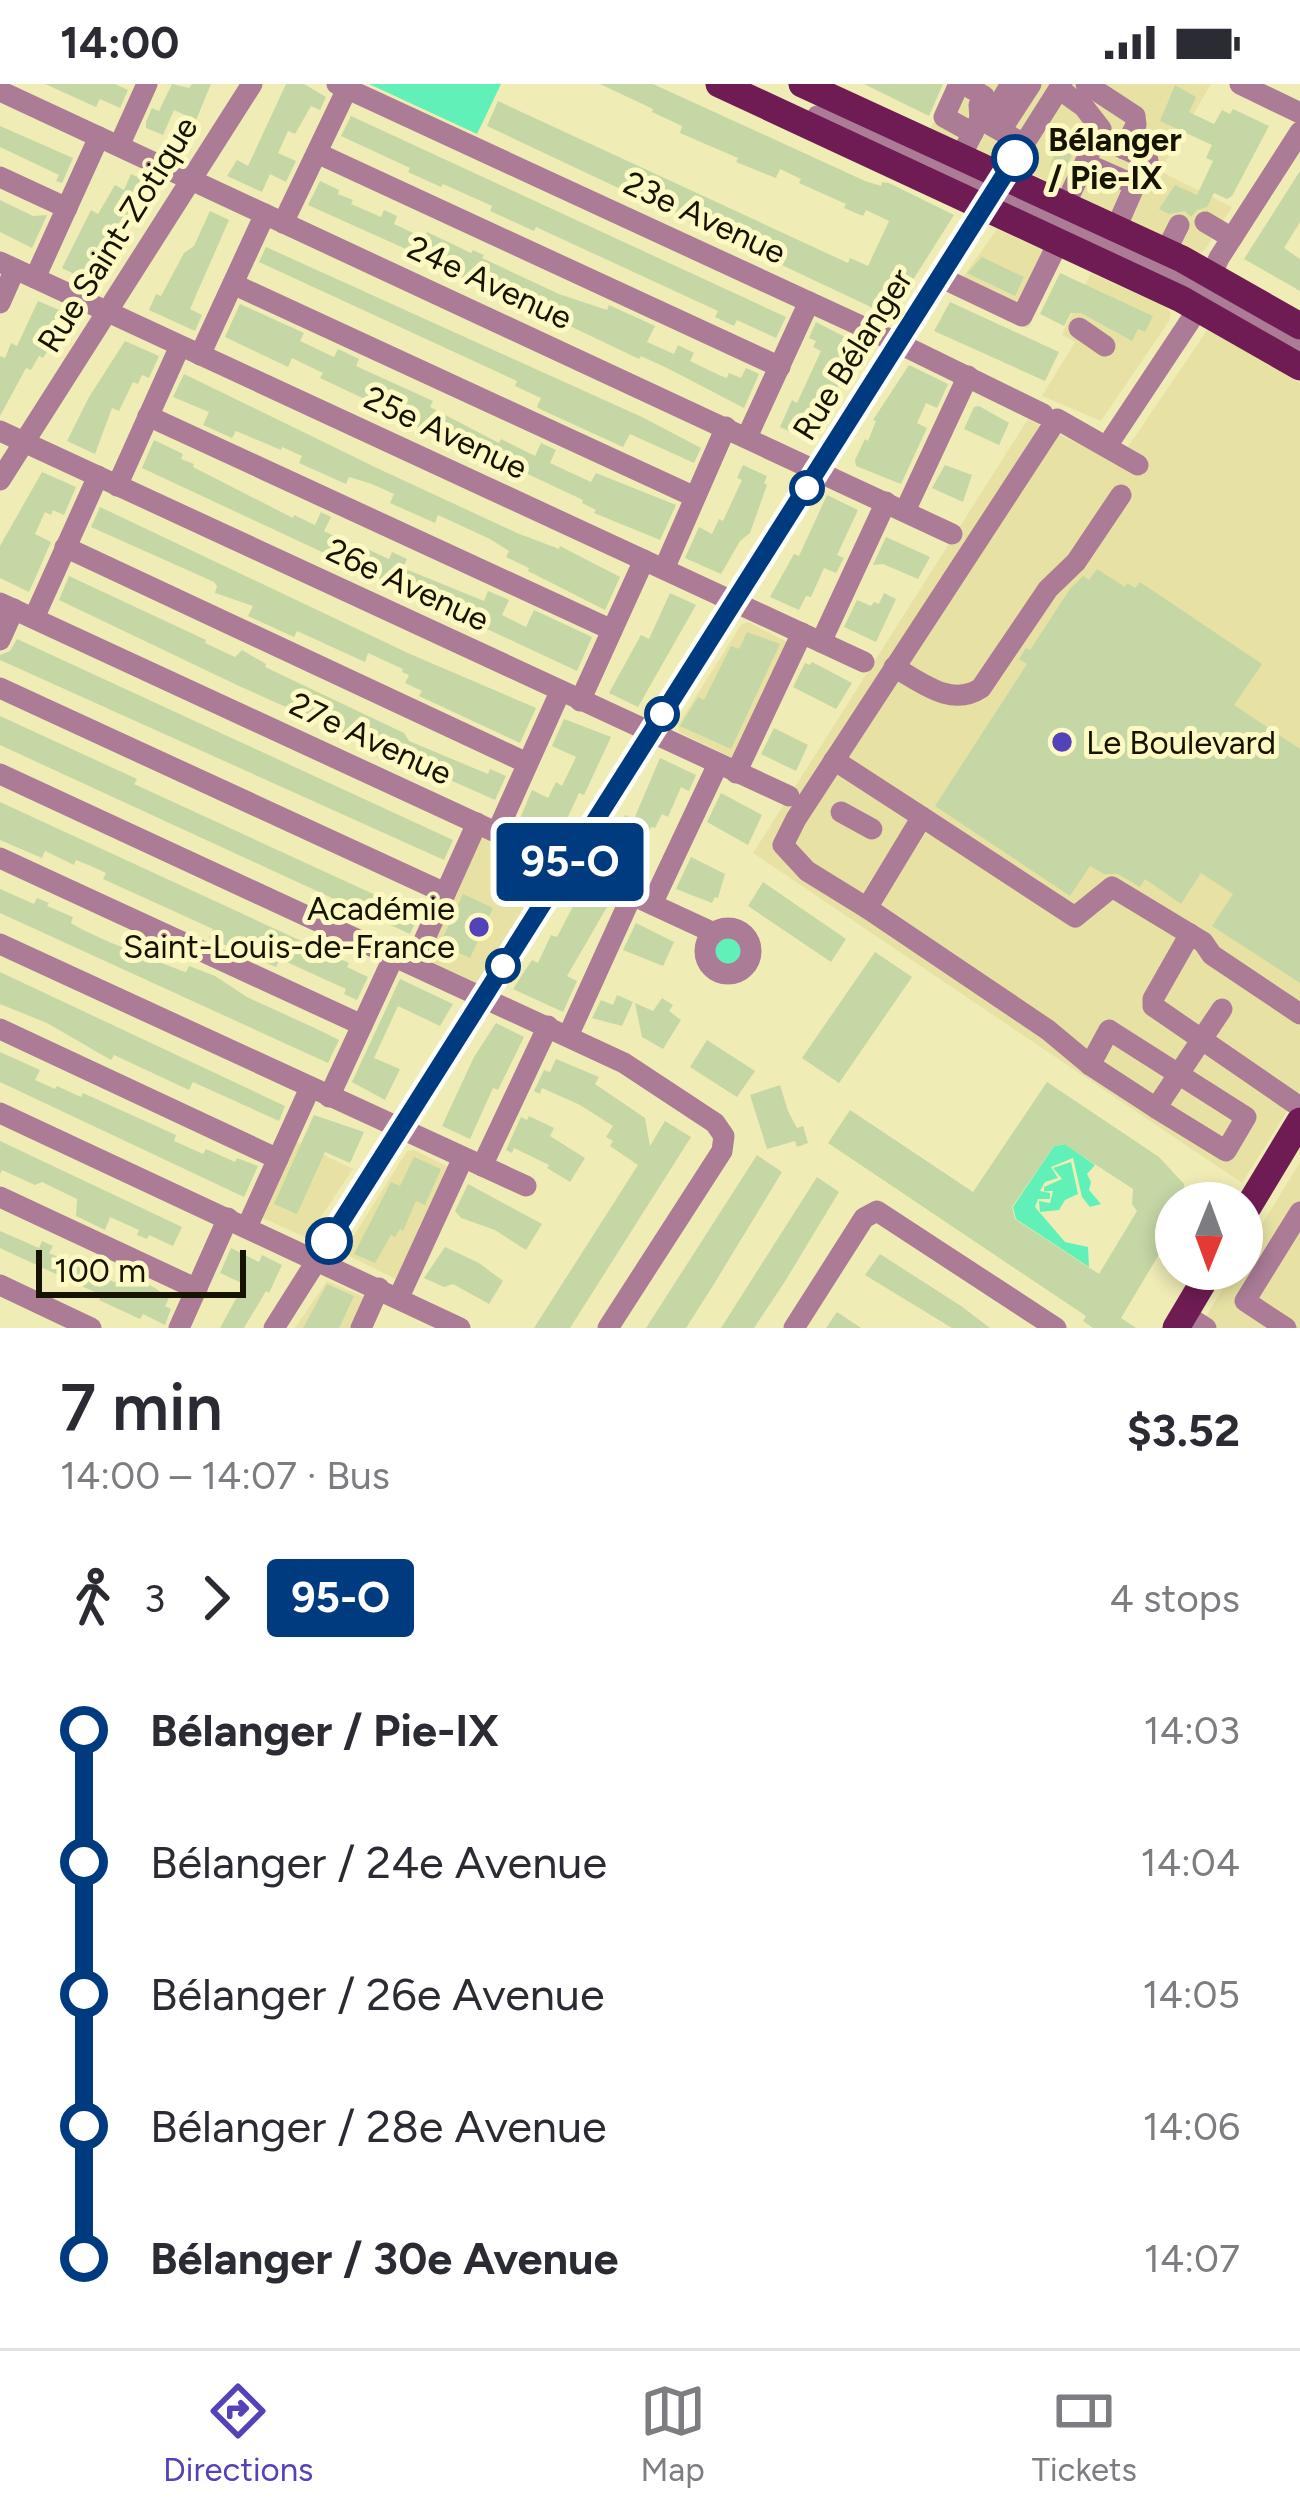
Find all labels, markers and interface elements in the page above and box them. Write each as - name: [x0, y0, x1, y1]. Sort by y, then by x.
- text: 14:00: [60, 15, 179, 69]
- street label: Rue Saint-Zotique: [29, 109, 206, 359]
- place label: Bélanger / Pie-IX: [1048, 120, 1182, 197]
- marker: Bélanger / Pie-IX: [993, 136, 1037, 180]
- street label: 23e Avenue: [618, 163, 792, 272]
- street label: 24e Avenue: [401, 227, 578, 337]
- street label: Rue Bélanger: [784, 261, 920, 447]
- street label: 25e Avenue: [358, 378, 533, 487]
- unlabelled marker: [791, 472, 823, 504]
- street label: 26e Avenue: [320, 530, 495, 639]
- street label: 27e Avenue: [284, 684, 458, 793]
- unlabelled marker: [646, 698, 678, 730]
- place label: Le Boulevard: [1086, 723, 1276, 762]
- marker: Le Boulevard: [1049, 729, 1075, 755]
- line badge: 95-O: [486, 823, 654, 901]
- text: 95-O: [521, 836, 619, 887]
- place label: Académie Saint-Louis-de-France: [123, 889, 455, 966]
- marker: Académie Saint-Louis-de-France: [466, 914, 492, 940]
- unlabelled marker: [487, 950, 519, 982]
- north arrow: [1155, 1182, 1263, 1290]
- map controls: [1155, 1182, 1263, 1290]
- unlabelled marker: [307, 1219, 351, 1263]
- scale bar: [36, 1244, 246, 1297]
- text: 100 m: [54, 1251, 146, 1290]
- text: 7 min: [60, 1367, 223, 1447]
- text: $3.52: [1127, 1403, 1240, 1457]
- text: 14:00 – 14:07 · Bus: [60, 1452, 390, 1499]
- icon: walk: [60, 1565, 126, 1631]
- icon: forward: [183, 1565, 249, 1631]
- text: 95-O: [291, 1572, 390, 1623]
- text: 3: [144, 1575, 165, 1622]
- text: 4 stops: [1109, 1575, 1240, 1622]
- text: Bélanger / Pie-IX: [150, 1703, 499, 1757]
- text: 14:03: [1144, 1707, 1240, 1754]
- text: Bélanger / 24e Avenue: [150, 1835, 607, 1889]
- text: 14:04: [1141, 1839, 1240, 1886]
- text: Bélanger / 26e Avenue: [150, 1967, 605, 2021]
- text: 14:05: [1142, 1971, 1240, 2018]
- text: Bélanger / 28e Avenue: [150, 2099, 607, 2153]
- text: 14:06: [1143, 2103, 1240, 2150]
- text: Bélanger / 30e Avenue: [150, 2231, 618, 2285]
- text: 14:07: [1144, 2235, 1240, 2282]
- tab: Directions: [163, 2378, 314, 2489]
- tab: Map: [640, 2378, 706, 2489]
- tab: Tickets: [1032, 2378, 1137, 2489]

